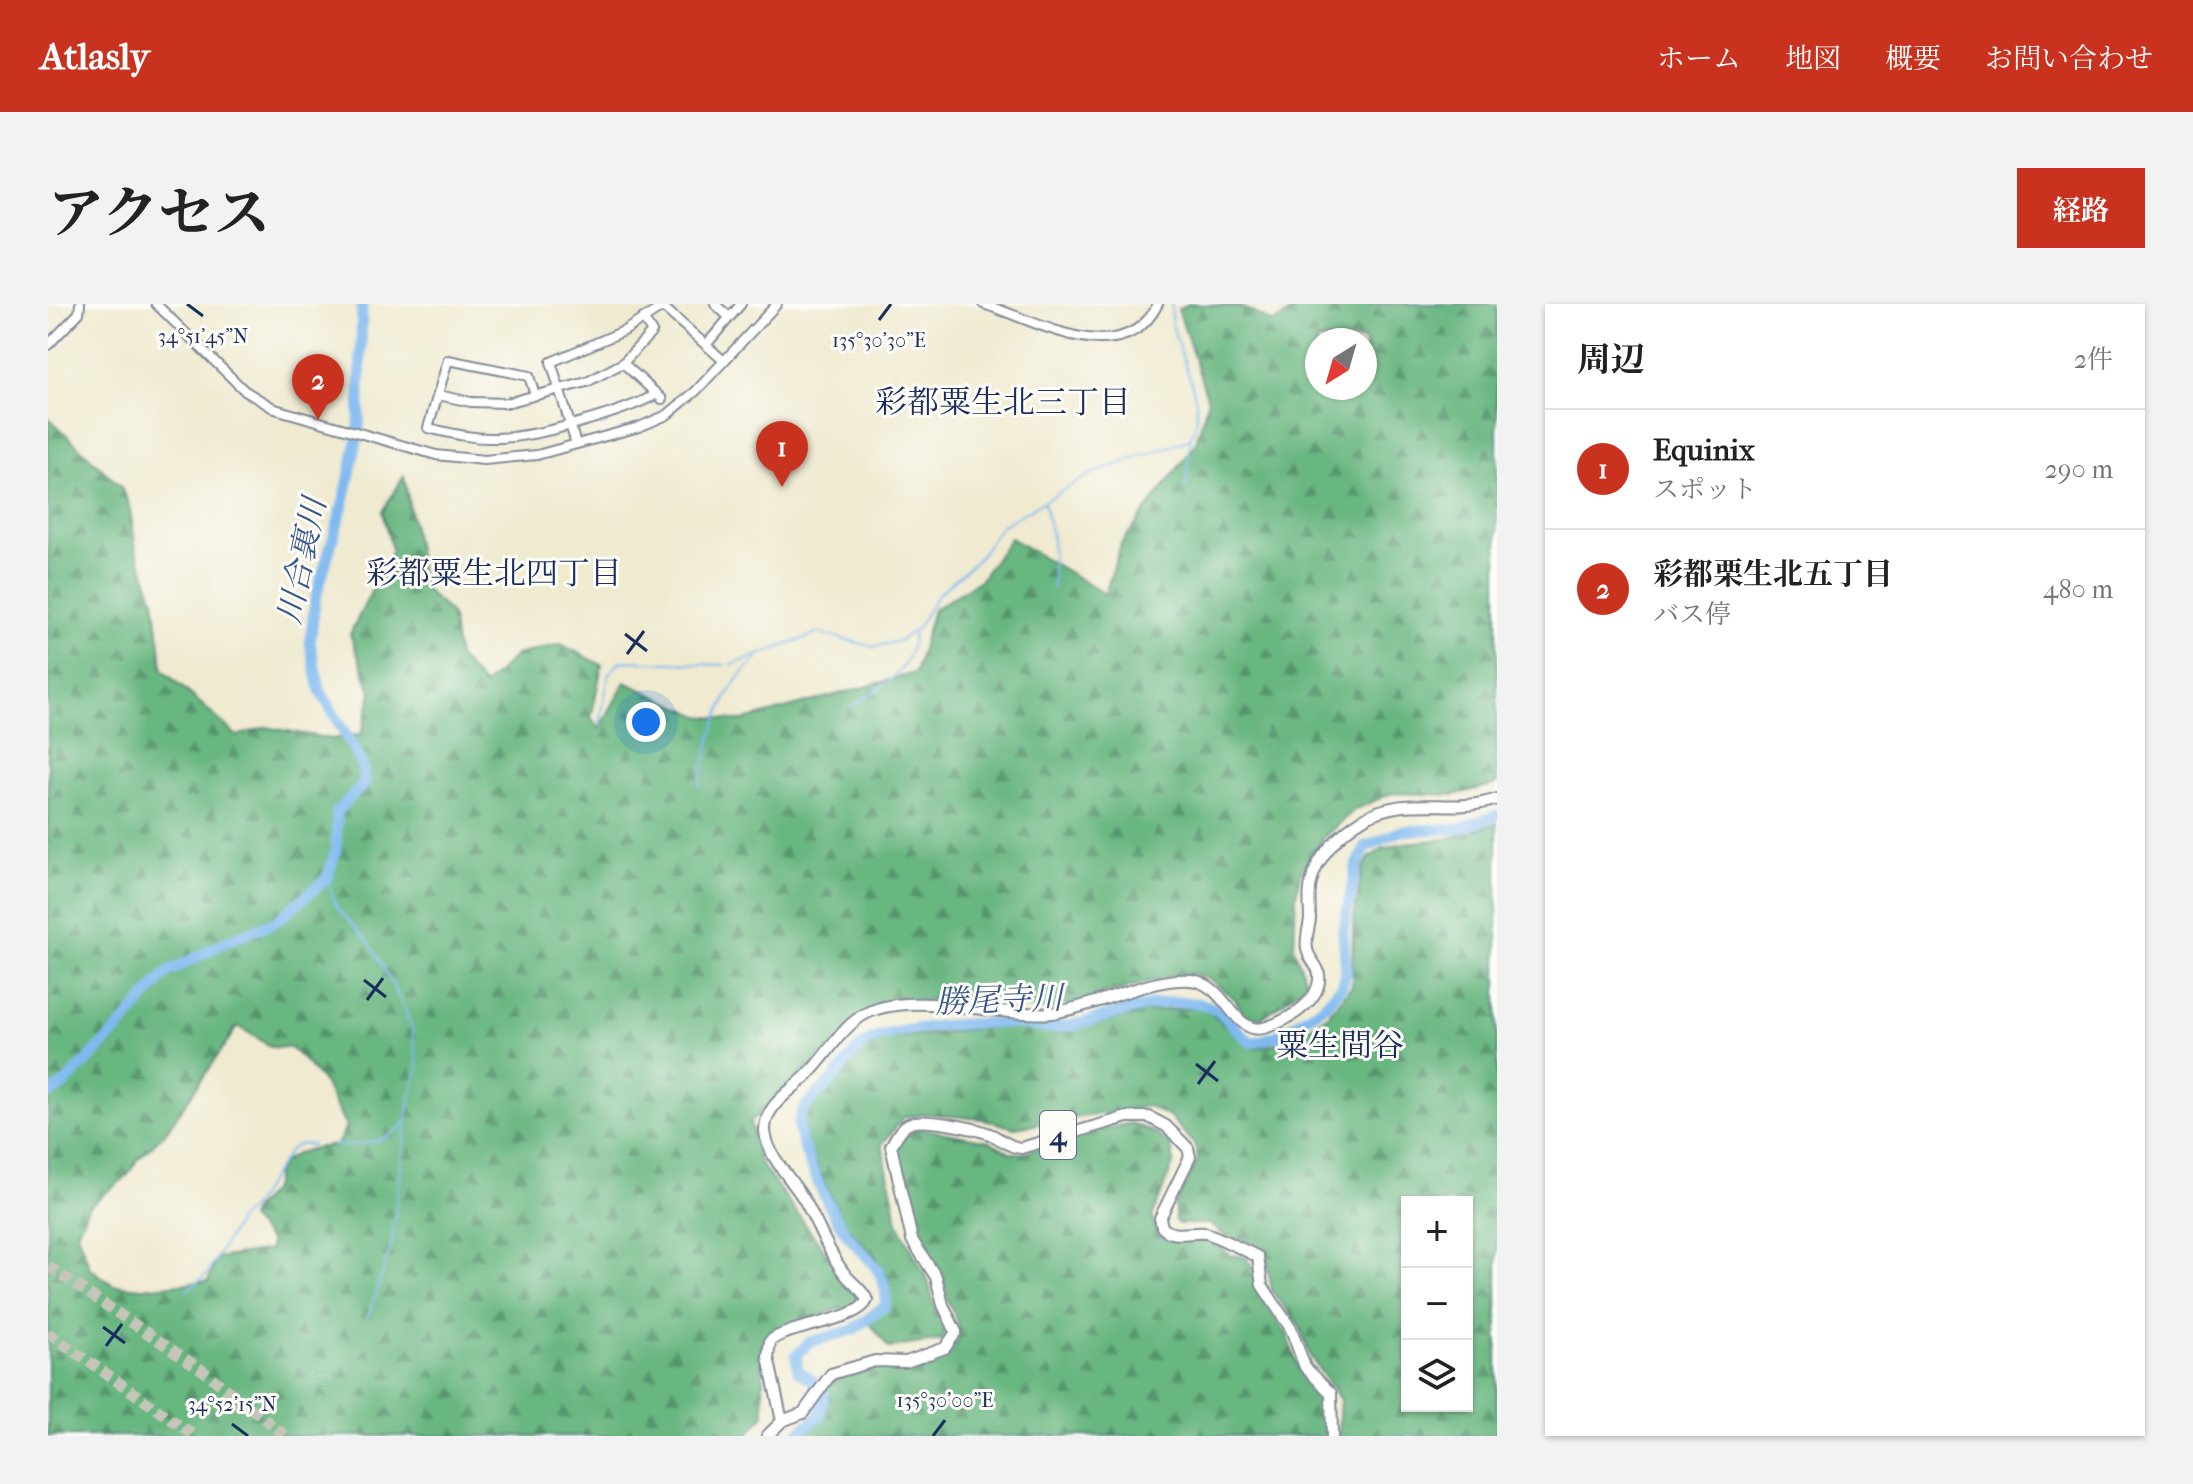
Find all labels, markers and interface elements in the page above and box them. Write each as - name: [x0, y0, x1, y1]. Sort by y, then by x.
- text: Atlasly: [40, 34, 150, 79]
- text: ホーム: [1657, 42, 1741, 75]
- text: 地図: [1785, 42, 1841, 75]
- text: 概要: [1885, 42, 1941, 75]
- text: お問い合わせ: [1985, 42, 2153, 75]
- button: 経路: [2017, 168, 2145, 248]
- text: アクセス: [48, 181, 270, 246]
- text: 34°51'45"N: [158, 325, 248, 348]
- north arrow: [1305, 328, 1377, 400]
- text: 135°30'30"E: [832, 329, 926, 352]
- text: 周辺: [1577, 340, 1645, 380]
- text: 2件: [2074, 344, 2113, 375]
- pin: 2: [292, 354, 344, 420]
- district label: 彩都粟生北三丁目: [875, 384, 1131, 421]
- pin: 1: [756, 421, 808, 487]
- text: Equinix: [1653, 433, 1755, 468]
- text: 1: [1598, 454, 1608, 485]
- text: 290 m: [2044, 454, 2113, 485]
- text: スポット: [1653, 474, 1757, 505]
- water label: 川合裏川: [271, 492, 334, 627]
- district label: 彩都粟生北四丁目: [366, 555, 622, 592]
- text: 彩都栗生北五丁目: [1653, 557, 1893, 592]
- text: 2: [1596, 574, 1610, 605]
- text: 480 m: [2043, 574, 2113, 605]
- text: バス停: [1653, 599, 1731, 630]
- your location: [626, 702, 666, 742]
- water label: 勝尾寺川: [934, 979, 1067, 1021]
- district label: 粟生間谷: [1276, 1027, 1404, 1064]
- road number: 4: [1040, 1111, 1076, 1159]
- map controls: [1401, 1196, 1473, 1412]
- button: +: [1401, 1196, 1473, 1268]
- button: −: [1401, 1268, 1473, 1340]
- button: layers: [1401, 1340, 1473, 1412]
- text: 135°30'00"E: [897, 1389, 993, 1412]
- text: 34°52'15"N: [187, 1393, 277, 1416]

